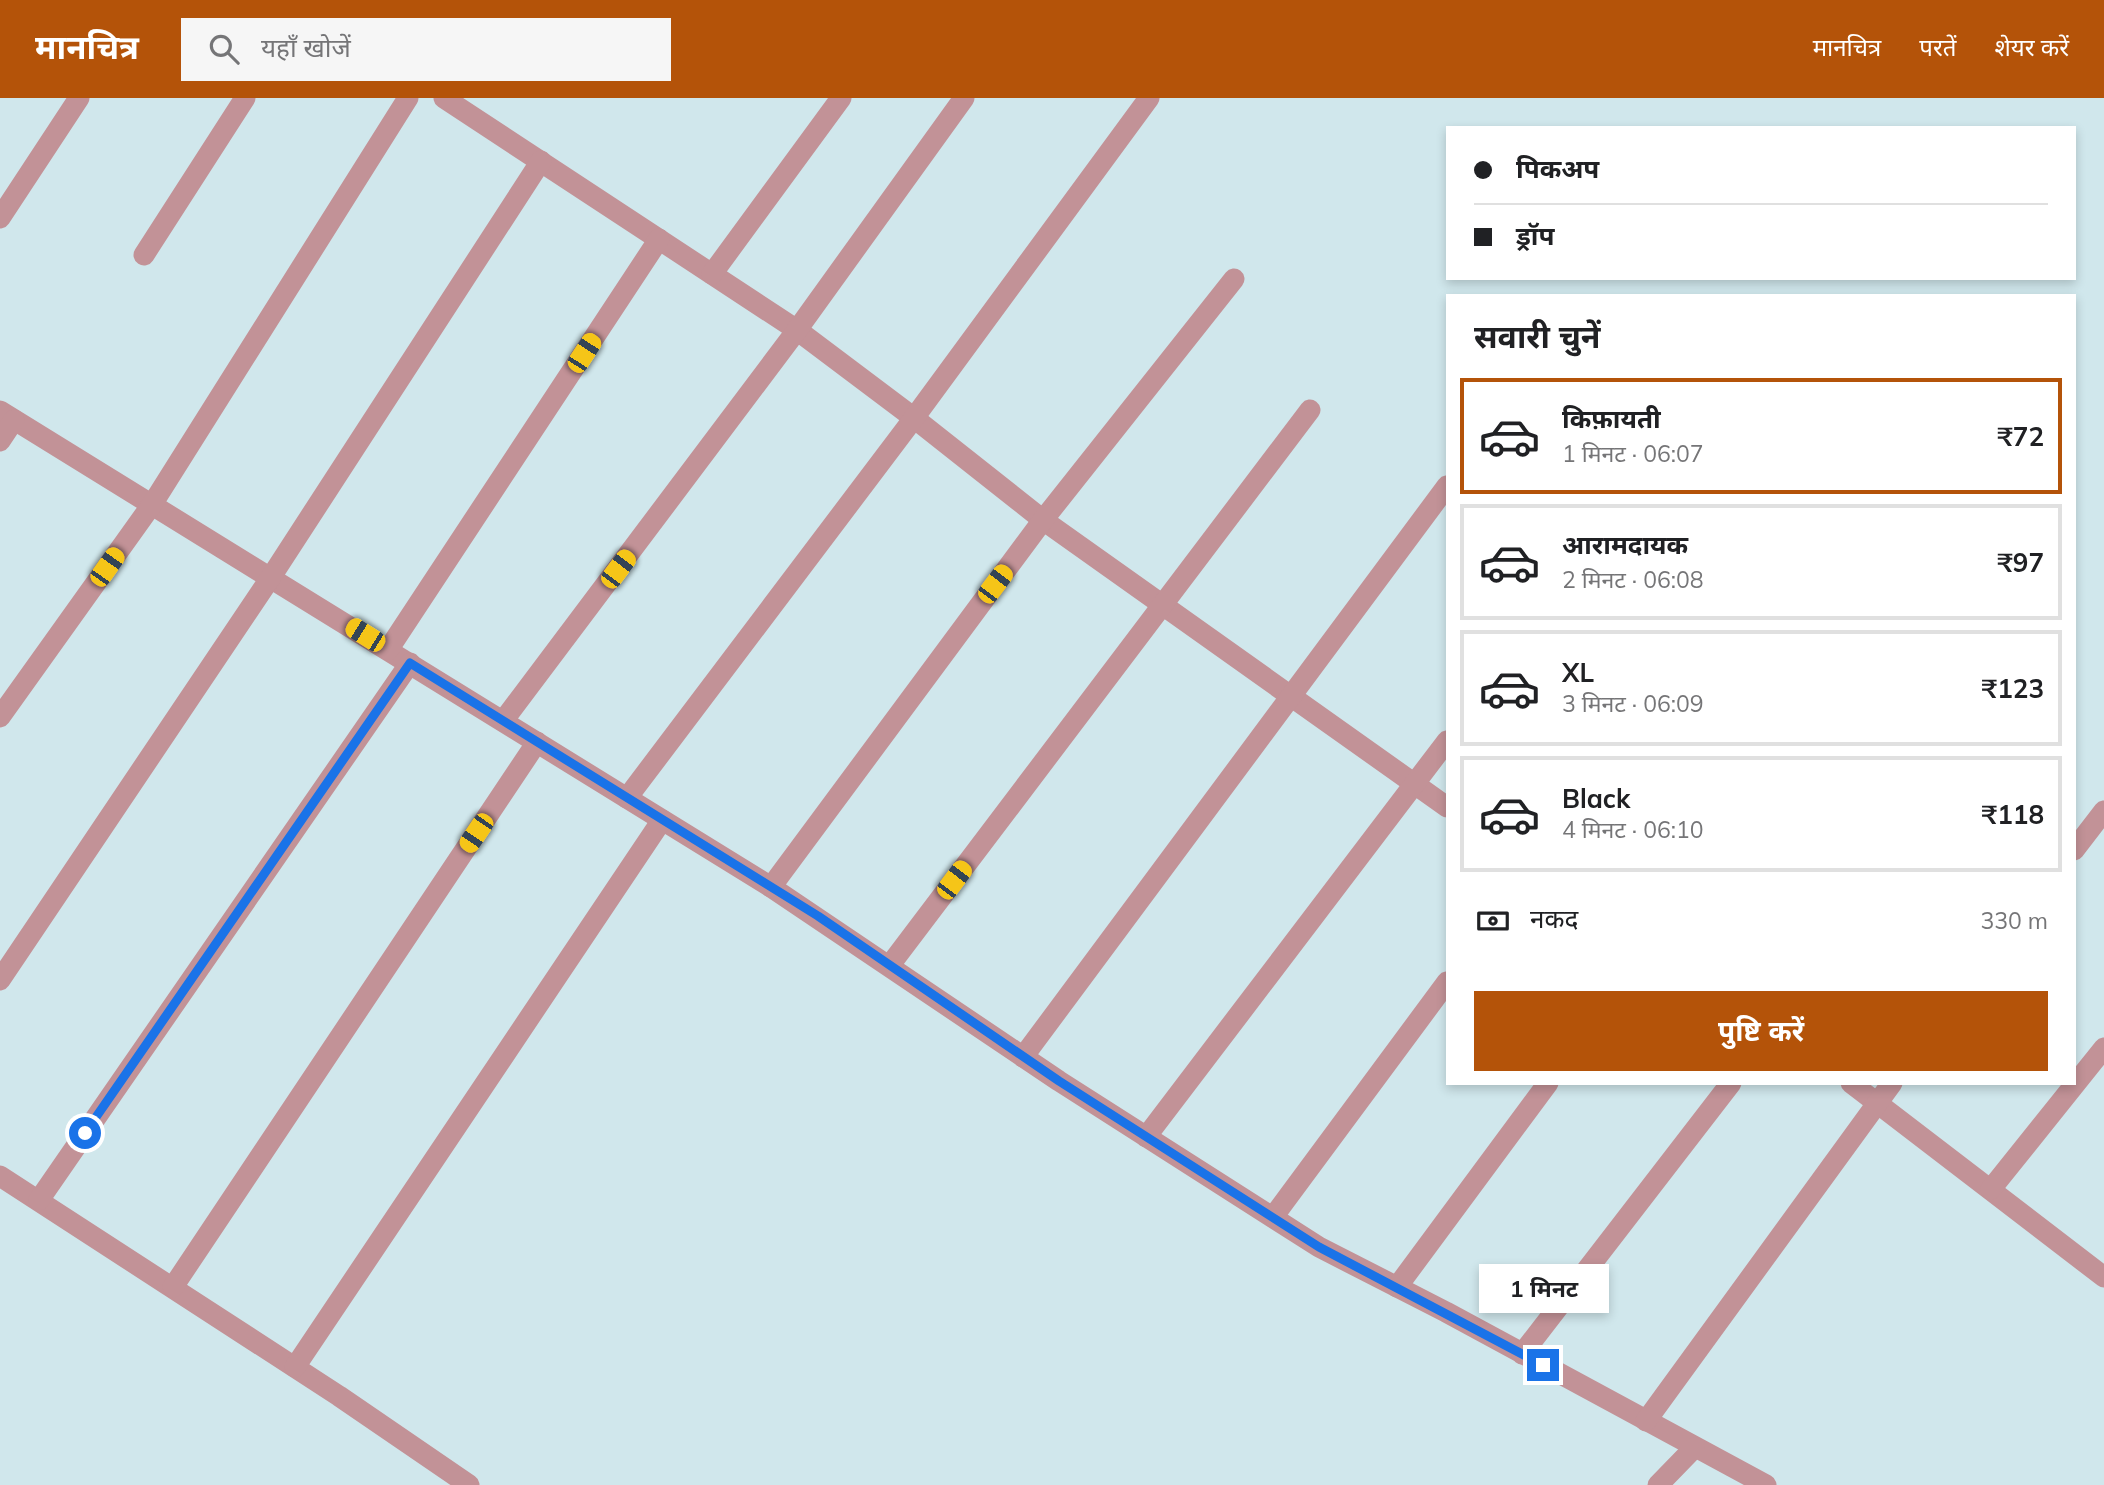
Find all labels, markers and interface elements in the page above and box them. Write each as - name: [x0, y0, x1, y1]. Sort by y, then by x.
- search box: [181, 18, 671, 81]
- text: मानचित्र: [35, 26, 139, 67]
- icon: search: [205, 30, 243, 68]
- text: यहाँ खोजें: [261, 31, 351, 64]
- text: मानचित्र: [1813, 32, 1881, 62]
- text: परतें: [1919, 32, 1956, 62]
- text: शेयर करें: [1994, 32, 2069, 62]
- text: पिकअप: [1516, 152, 1599, 185]
- text: ड्रॉप: [1516, 219, 1554, 252]
- text: सवारी चुनें: [1474, 316, 1601, 356]
- car: [564, 330, 605, 376]
- text: किफ़ायती: [1562, 402, 1661, 435]
- icon: car: [1478, 405, 1541, 468]
- text: ₹72: [1997, 420, 2044, 453]
- text: 1 मिनट · 06:07: [1562, 439, 1704, 468]
- text: आरामदायक: [1562, 528, 1688, 561]
- icon: car: [1478, 531, 1541, 594]
- car: [87, 544, 128, 590]
- car: [597, 546, 640, 592]
- text: ₹97: [1997, 546, 2044, 579]
- car: [974, 561, 1017, 607]
- text: 2 मिनट · 06:08: [1562, 565, 1704, 594]
- car: [342, 615, 389, 655]
- text: XL: [1562, 656, 1594, 689]
- icon: car: [1478, 657, 1541, 720]
- text: ₹123: [1982, 672, 2044, 705]
- text: 3 मिनट · 06:09: [1562, 689, 1704, 718]
- text: Black: [1562, 782, 1630, 815]
- icon: car: [1478, 783, 1541, 846]
- text: ₹118: [1982, 798, 2044, 831]
- car: [456, 810, 497, 856]
- text: 4 मिनट · 06:10: [1562, 815, 1704, 844]
- car: [933, 857, 976, 903]
- icon: cash: [1474, 902, 1512, 940]
- text: नकद: [1530, 902, 1578, 935]
- text: 330 m: [1980, 906, 2048, 935]
- button: पुष्टि करें: [1474, 991, 2048, 1071]
- route start: [69, 1117, 101, 1149]
- callout: 1 मिनट: [1478, 1264, 1608, 1312]
- text: 1 मिनट: [1510, 1274, 1578, 1303]
- route end: [1527, 1349, 1559, 1381]

